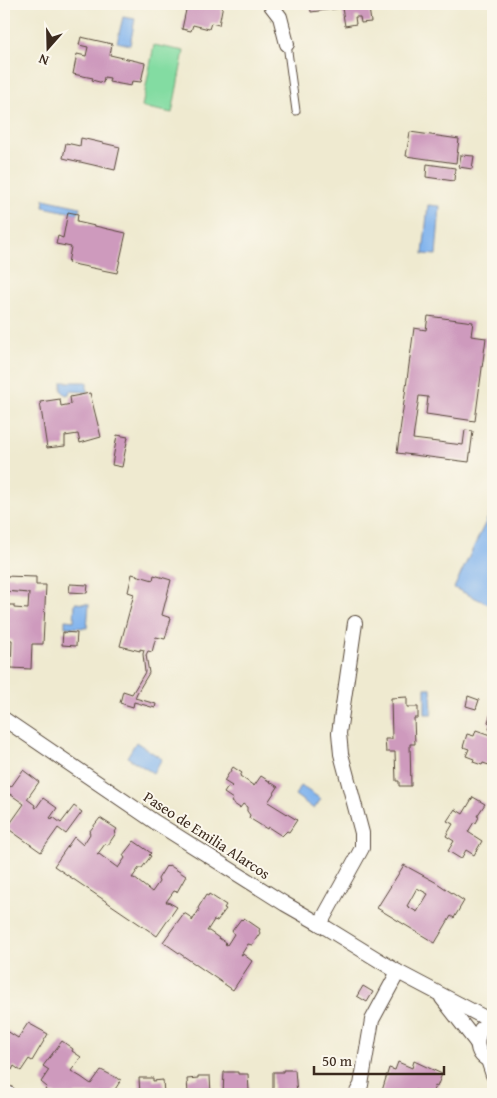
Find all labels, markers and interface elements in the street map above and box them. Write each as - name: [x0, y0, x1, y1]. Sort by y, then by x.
- north arrow: [22, 22, 72, 72]
- text: N: [35, 49, 51, 71]
- street label: Paseo de Emilia Alarcos: [140, 786, 274, 884]
- scale bar: [314, 1043, 444, 1075]
- text: 50 m: [322, 1050, 353, 1071]

